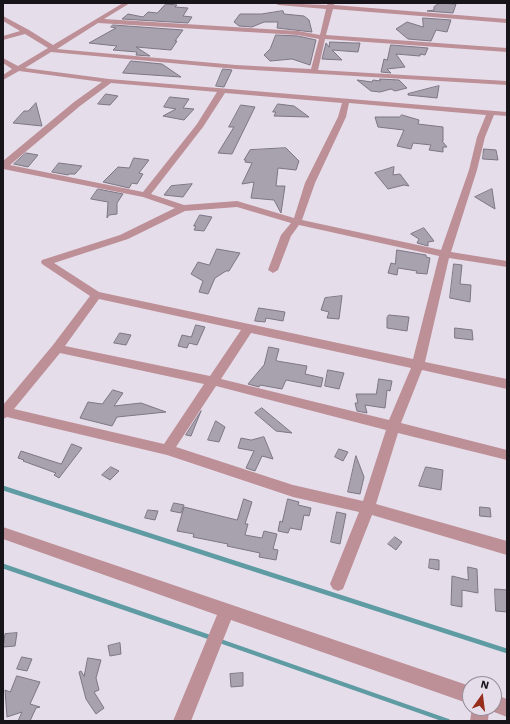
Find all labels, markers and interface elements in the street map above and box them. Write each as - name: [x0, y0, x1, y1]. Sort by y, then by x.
- north arrow: [462, 676, 502, 716]
- text: N: [479, 678, 490, 692]

